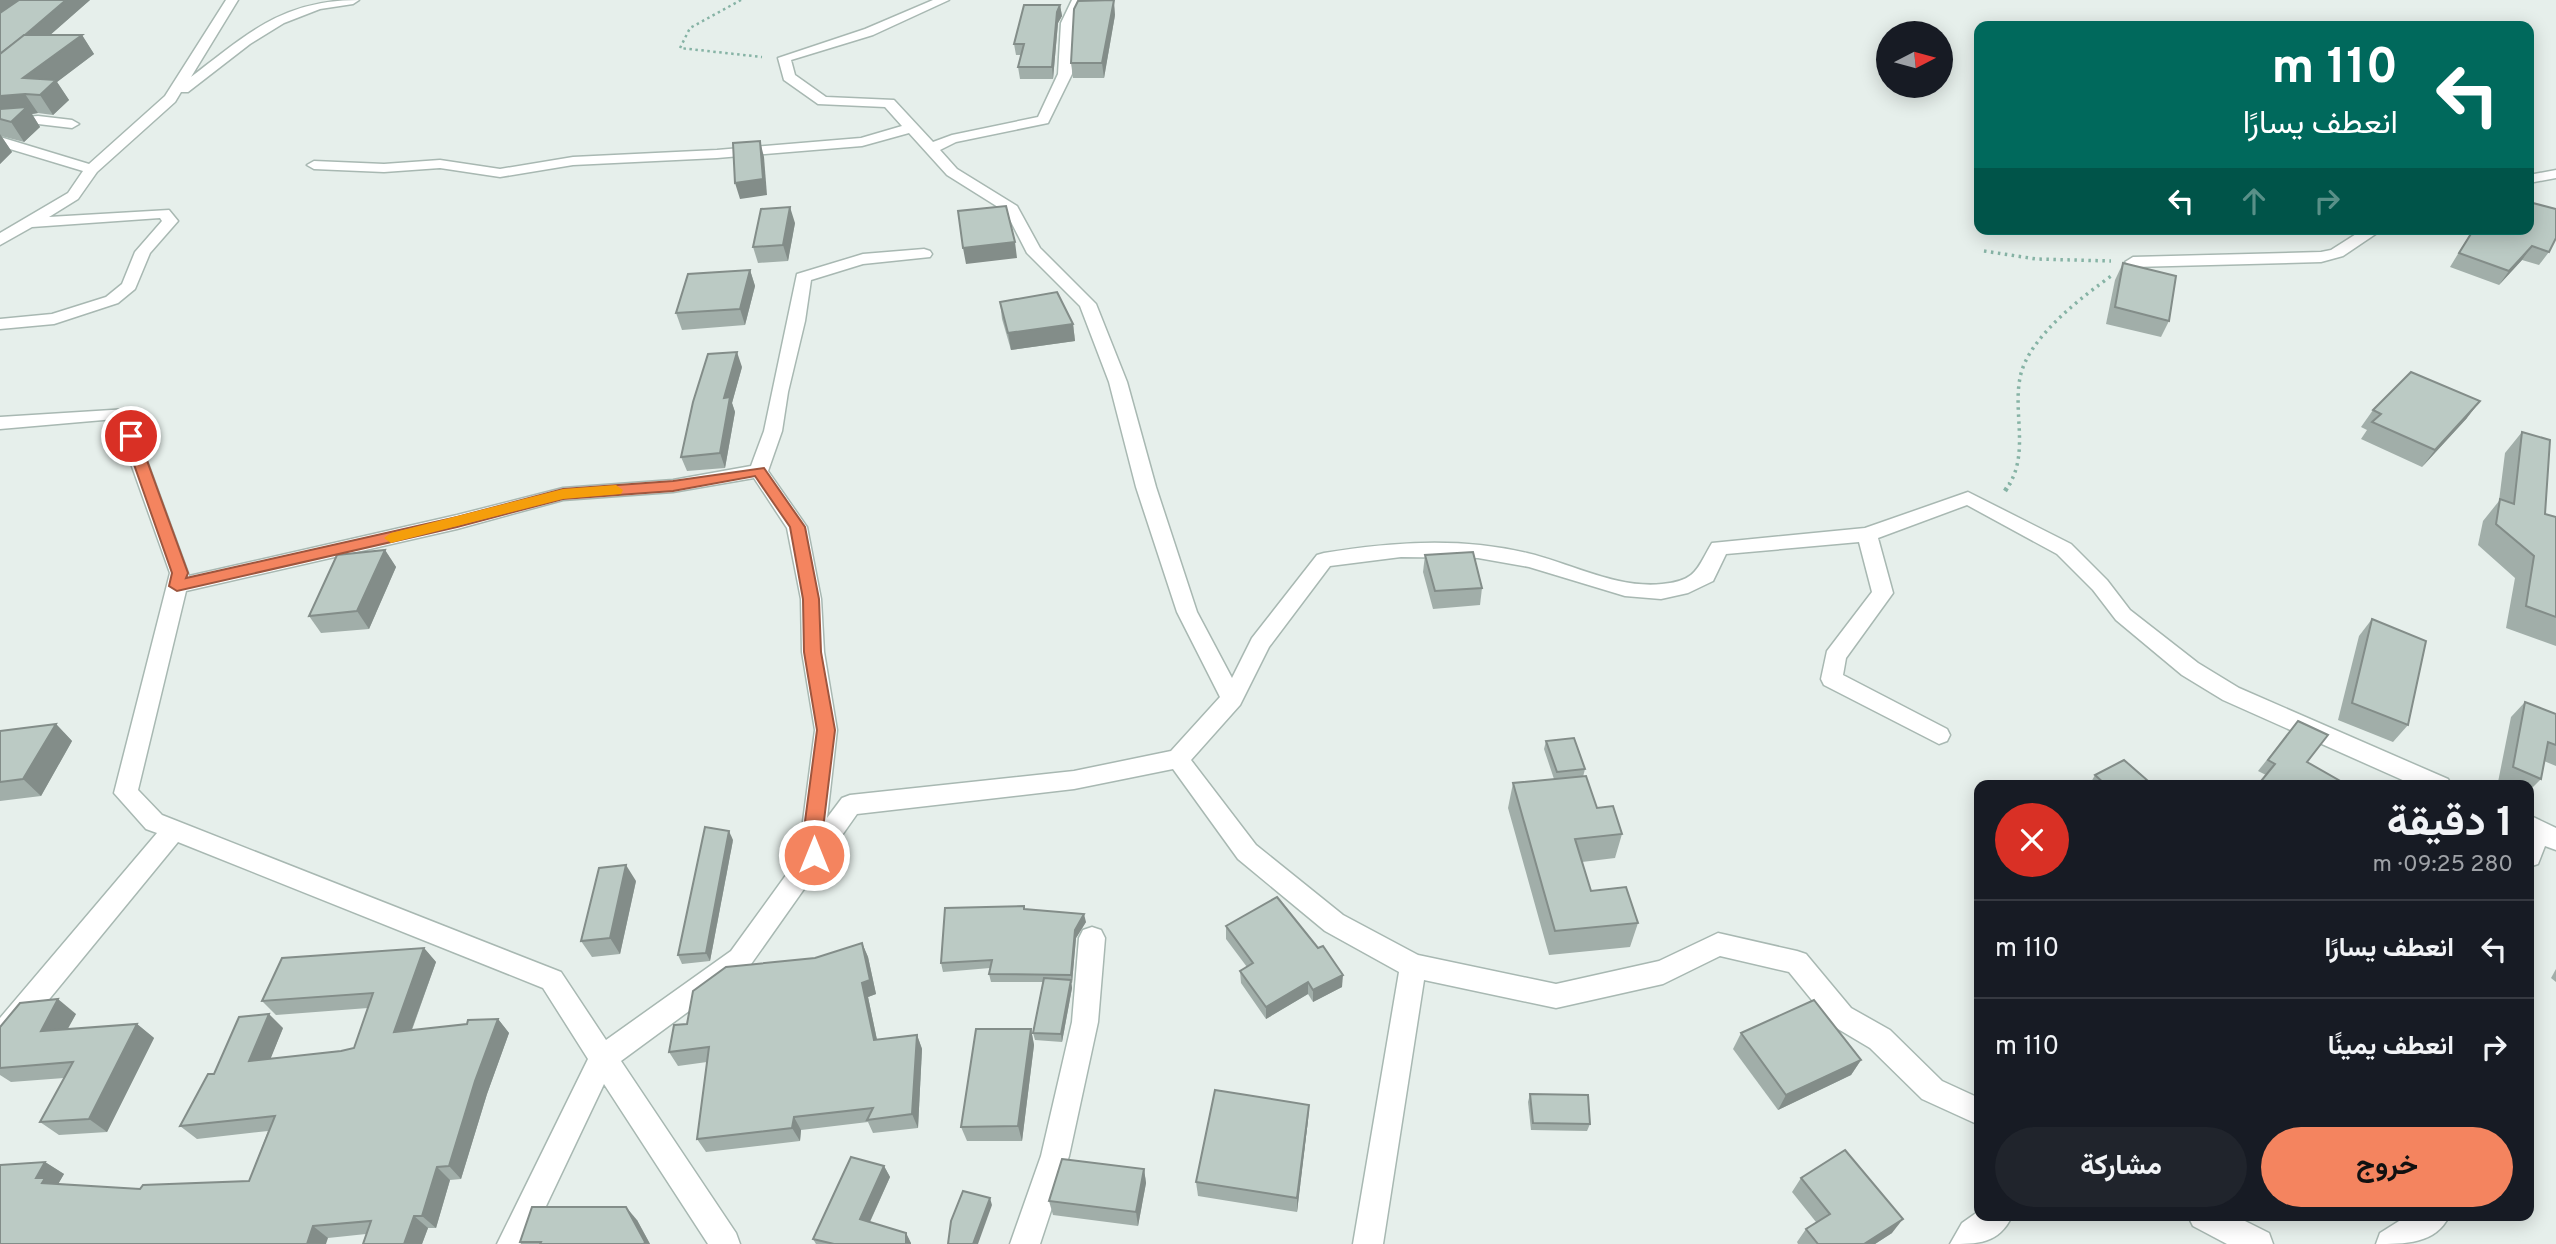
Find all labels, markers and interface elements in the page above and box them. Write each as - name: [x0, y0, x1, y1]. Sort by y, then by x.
- north arrow: [1876, 21, 1953, 98]
- map controls: [1876, 21, 1953, 98]
- text: 110 m: [2271, 39, 2398, 101]
- icon: left: [2422, 49, 2513, 140]
- text: انعطف يسارًا: [2243, 105, 2398, 145]
- icon: left: [2162, 182, 2200, 220]
- icon: ahead: [2235, 182, 2273, 220]
- icon: right: [2308, 182, 2346, 220]
- pin: [101, 406, 161, 466]
- icon: arrive: [112, 417, 150, 455]
- text: 1 دقيقة: [2387, 798, 2513, 851]
- button: close: [1995, 803, 2069, 877]
- position arrow: [777, 818, 851, 892]
- text: 280 m · 09:25: [2373, 851, 2513, 880]
- icon: left: [2475, 930, 2513, 968]
- text: 110 m: [1995, 933, 2059, 966]
- text: انعطف يسارًا: [2324, 933, 2454, 966]
- icon: right: [2475, 1028, 2513, 1066]
- text: 110 m: [1995, 1031, 2059, 1064]
- text: انعطف يمينًا: [2328, 1031, 2454, 1064]
- button: مشاركة: [1995, 1127, 2247, 1207]
- button: خروج: [2261, 1127, 2513, 1207]

